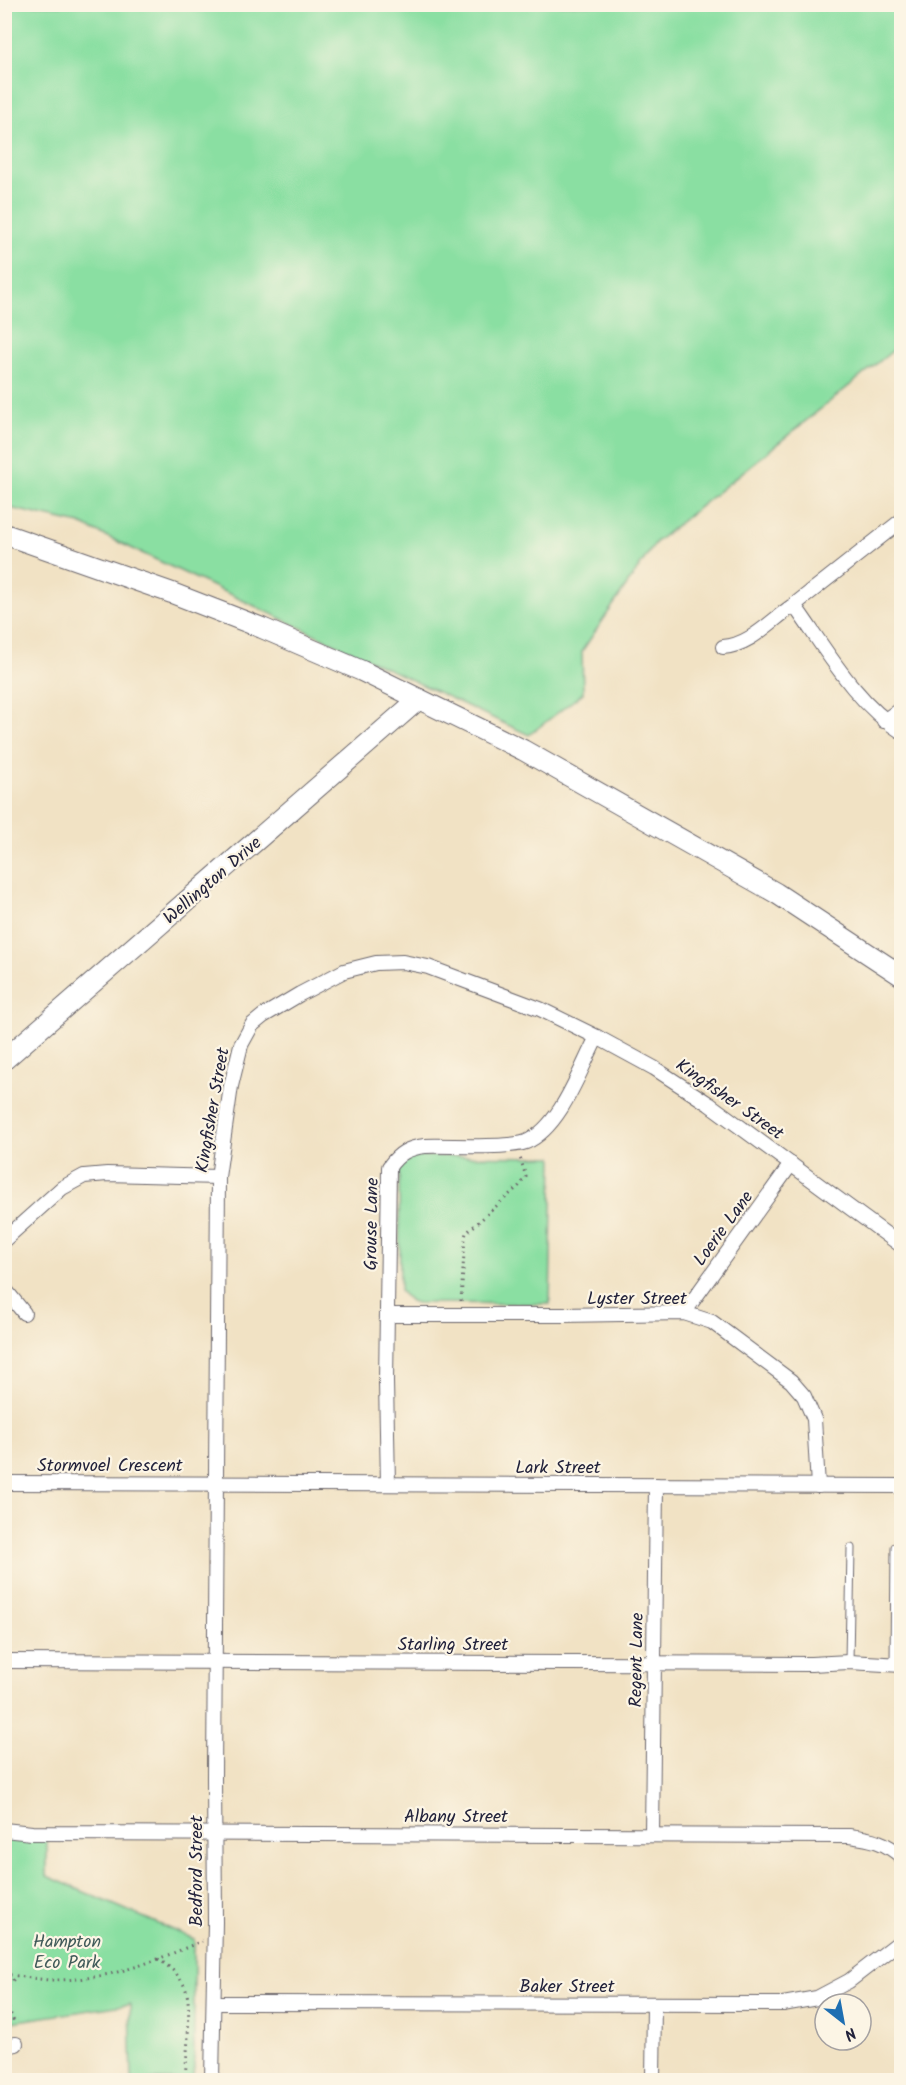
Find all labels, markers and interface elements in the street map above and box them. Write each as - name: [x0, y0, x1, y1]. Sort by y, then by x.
- street label: Wellington Drive: [157, 830, 269, 932]
- street label: Kingfisher Street: [188, 1044, 239, 1175]
- street label: Kingfisher Street: [669, 1052, 790, 1149]
- street label: Grouse Lane: [357, 1177, 388, 1271]
- street label: Loerie Lane: [687, 1185, 762, 1273]
- street label: Lyster Street: [587, 1285, 688, 1314]
- street label: Stormvoel Crescent: [37, 1452, 184, 1481]
- street label: Lark Street: [515, 1454, 602, 1483]
- street label: Regent Lane: [622, 1612, 653, 1708]
- street label: Starling Street: [398, 1631, 509, 1660]
- street label: Albany Street: [404, 1803, 509, 1832]
- street label: Bedford Street: [183, 1814, 212, 1927]
- park label: Hampton Eco Park: [33, 1928, 101, 1978]
- street label: Baker Street: [519, 1973, 616, 2002]
- north arrow: [813, 1992, 873, 2052]
- text: N: [839, 2020, 861, 2047]

